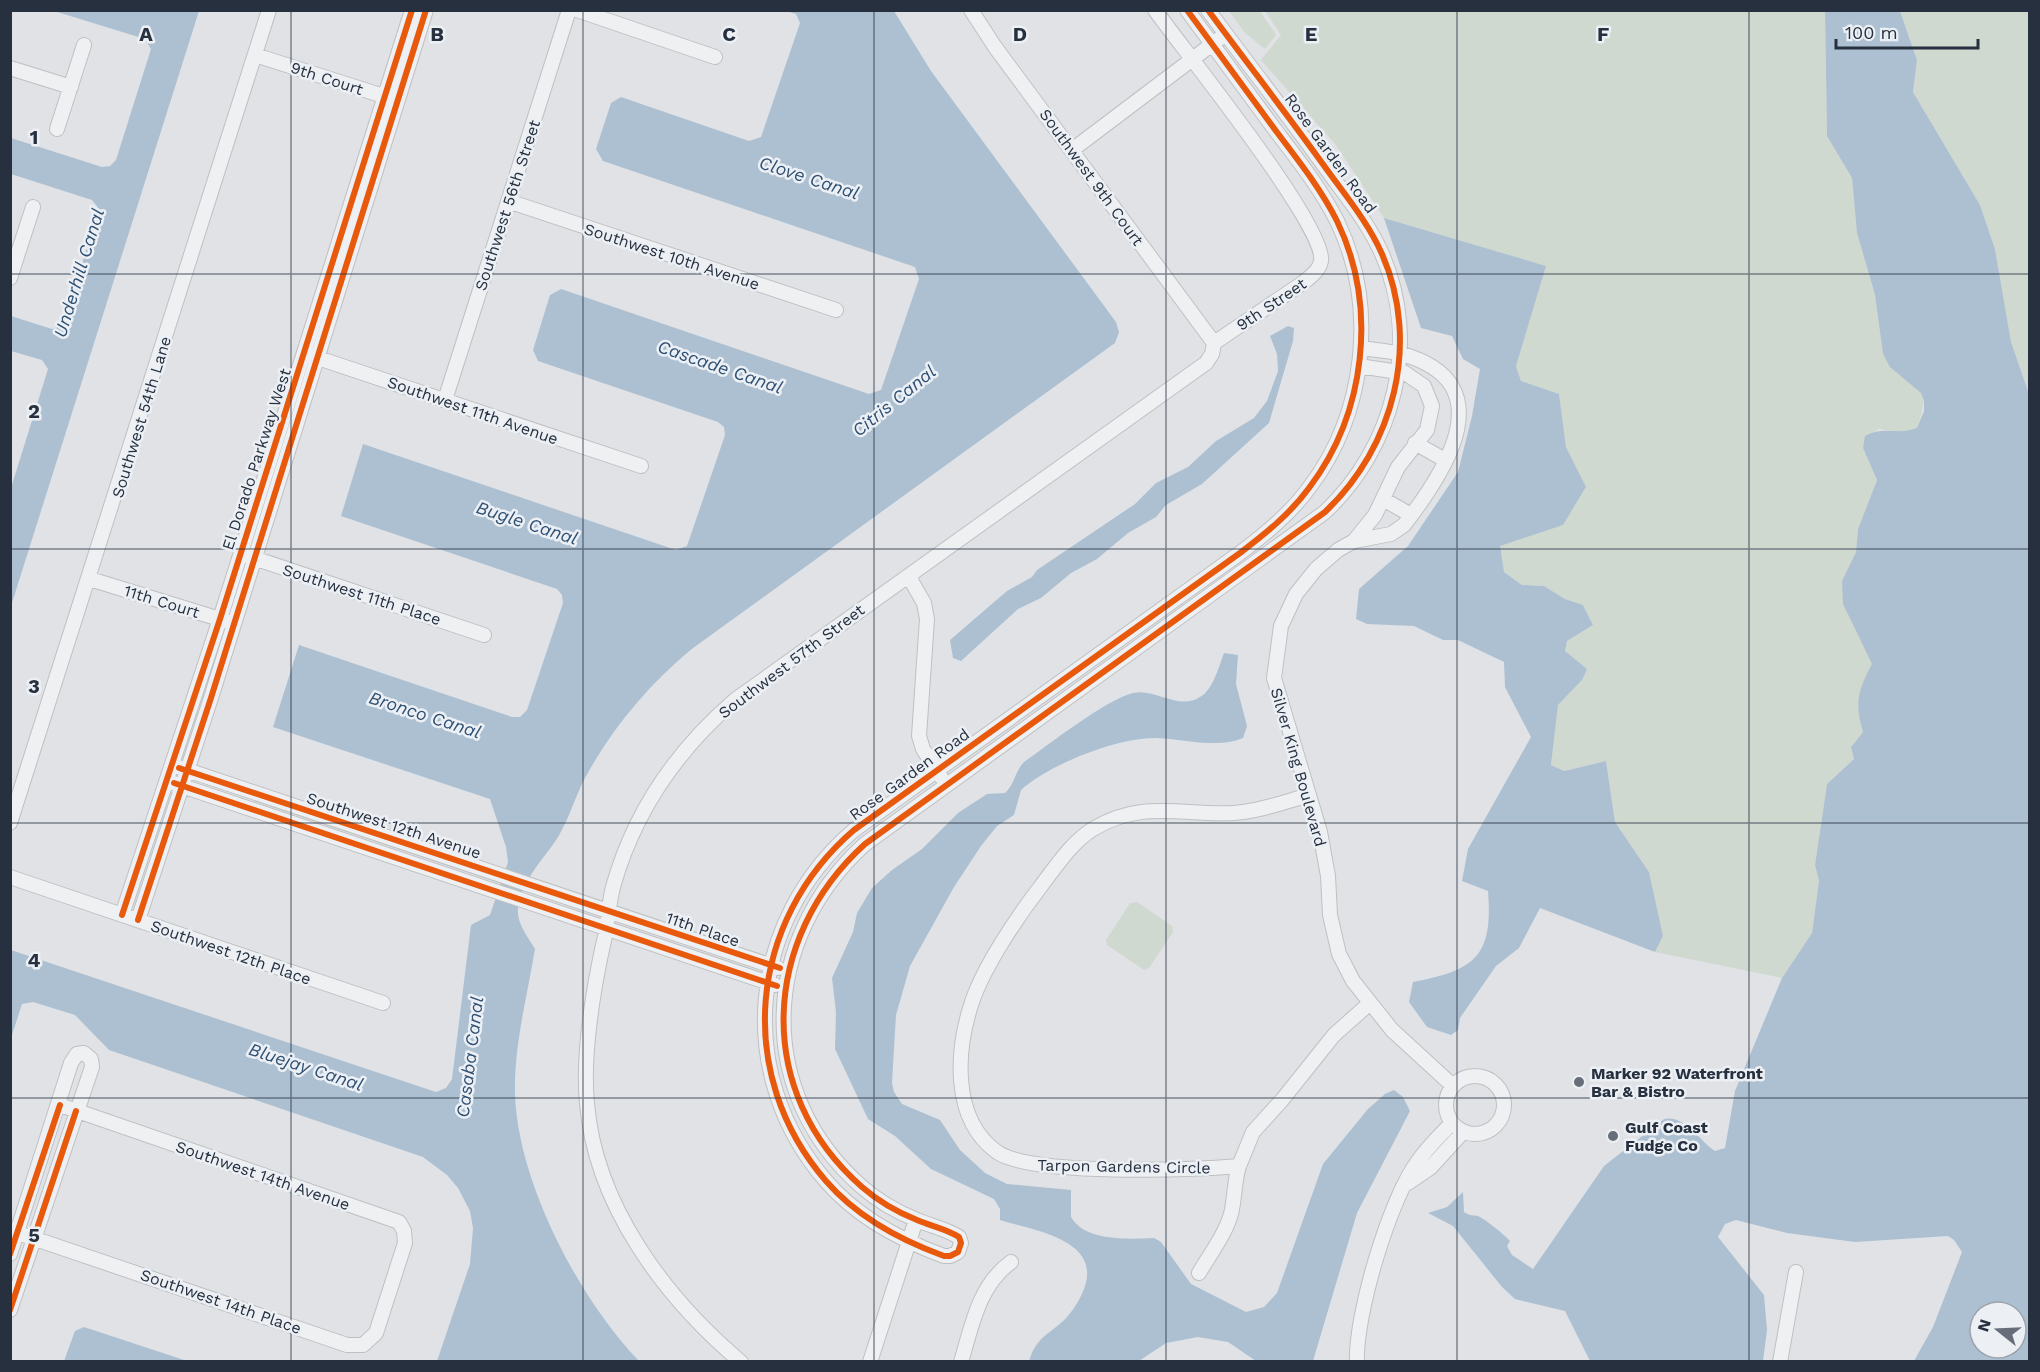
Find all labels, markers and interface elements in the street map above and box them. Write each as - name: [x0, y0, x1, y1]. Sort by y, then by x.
- scale bar: [1836, 12, 1978, 50]
- text: A: [139, 22, 153, 46]
- text: B: [430, 22, 444, 46]
- text: C: [722, 22, 736, 46]
- text: D: [1013, 22, 1027, 46]
- text: E: [1305, 22, 1317, 46]
- text: F: [1597, 22, 1609, 46]
- text: 100 m: [1845, 22, 1898, 43]
- street label: 9th Court: [288, 58, 366, 99]
- street label: Rose Garden Road: [1281, 90, 1381, 217]
- street label: Southwest 9th Court: [1036, 105, 1148, 250]
- street label: Southwest 56th Street: [471, 117, 544, 293]
- text: 1: [30, 125, 38, 149]
- water label: Clove Canal: [757, 152, 862, 204]
- water label: Underhill Canal: [49, 206, 108, 340]
- street label: Southwest 10th Avenue: [582, 219, 762, 294]
- street label: 9th Street: [1233, 274, 1310, 335]
- street label: Southwest 54th Lane: [108, 334, 175, 500]
- water label: Cascade Canal: [655, 335, 785, 398]
- water label: Citris Canal: [848, 361, 940, 441]
- street label: El Dorado Parkway West: [218, 366, 295, 552]
- street label: Southwest 11th Avenue: [385, 372, 561, 449]
- text: 2: [28, 399, 40, 423]
- water label: Bugle Canal: [474, 496, 581, 549]
- street label: Southwest 11th Place: [280, 560, 443, 629]
- street label: 11th Court: [122, 581, 202, 622]
- street label: Southwest 57th Street: [715, 600, 868, 722]
- text: 3: [28, 674, 40, 698]
- street label: Silver King Boulevard: [1267, 686, 1330, 849]
- water label: Bronco Canal: [367, 687, 484, 743]
- street label: Rose Garden Road: [846, 724, 973, 824]
- street label: Southwest 12th Avenue: [304, 788, 484, 863]
- street label: 11th Place: [664, 908, 742, 951]
- street label: Southwest 12th Place: [148, 916, 314, 989]
- text: 4: [28, 948, 41, 972]
- water label: Casaba Canal: [452, 995, 487, 1119]
- water label: Bluejay Canal: [246, 1038, 366, 1095]
- place label: Marker 92 Waterfront Bar & Bistro: [1591, 1064, 1763, 1101]
- marker: Marker 92 Waterfront Bar & Bistro: [1572, 1075, 1586, 1089]
- place label: Gulf Coast Fudge Co: [1625, 1118, 1708, 1155]
- marker: Gulf Coast Fudge Co: [1606, 1129, 1620, 1143]
- street label: Southwest 14th Avenue: [173, 1137, 352, 1214]
- street label: Tarpon Gardens Circle: [1037, 1155, 1211, 1178]
- text: 5: [28, 1223, 40, 1247]
- street label: Southwest 14th Place: [138, 1265, 304, 1338]
- north arrow: [1968, 1300, 2028, 1360]
- text: N: [1973, 1317, 1995, 1334]

